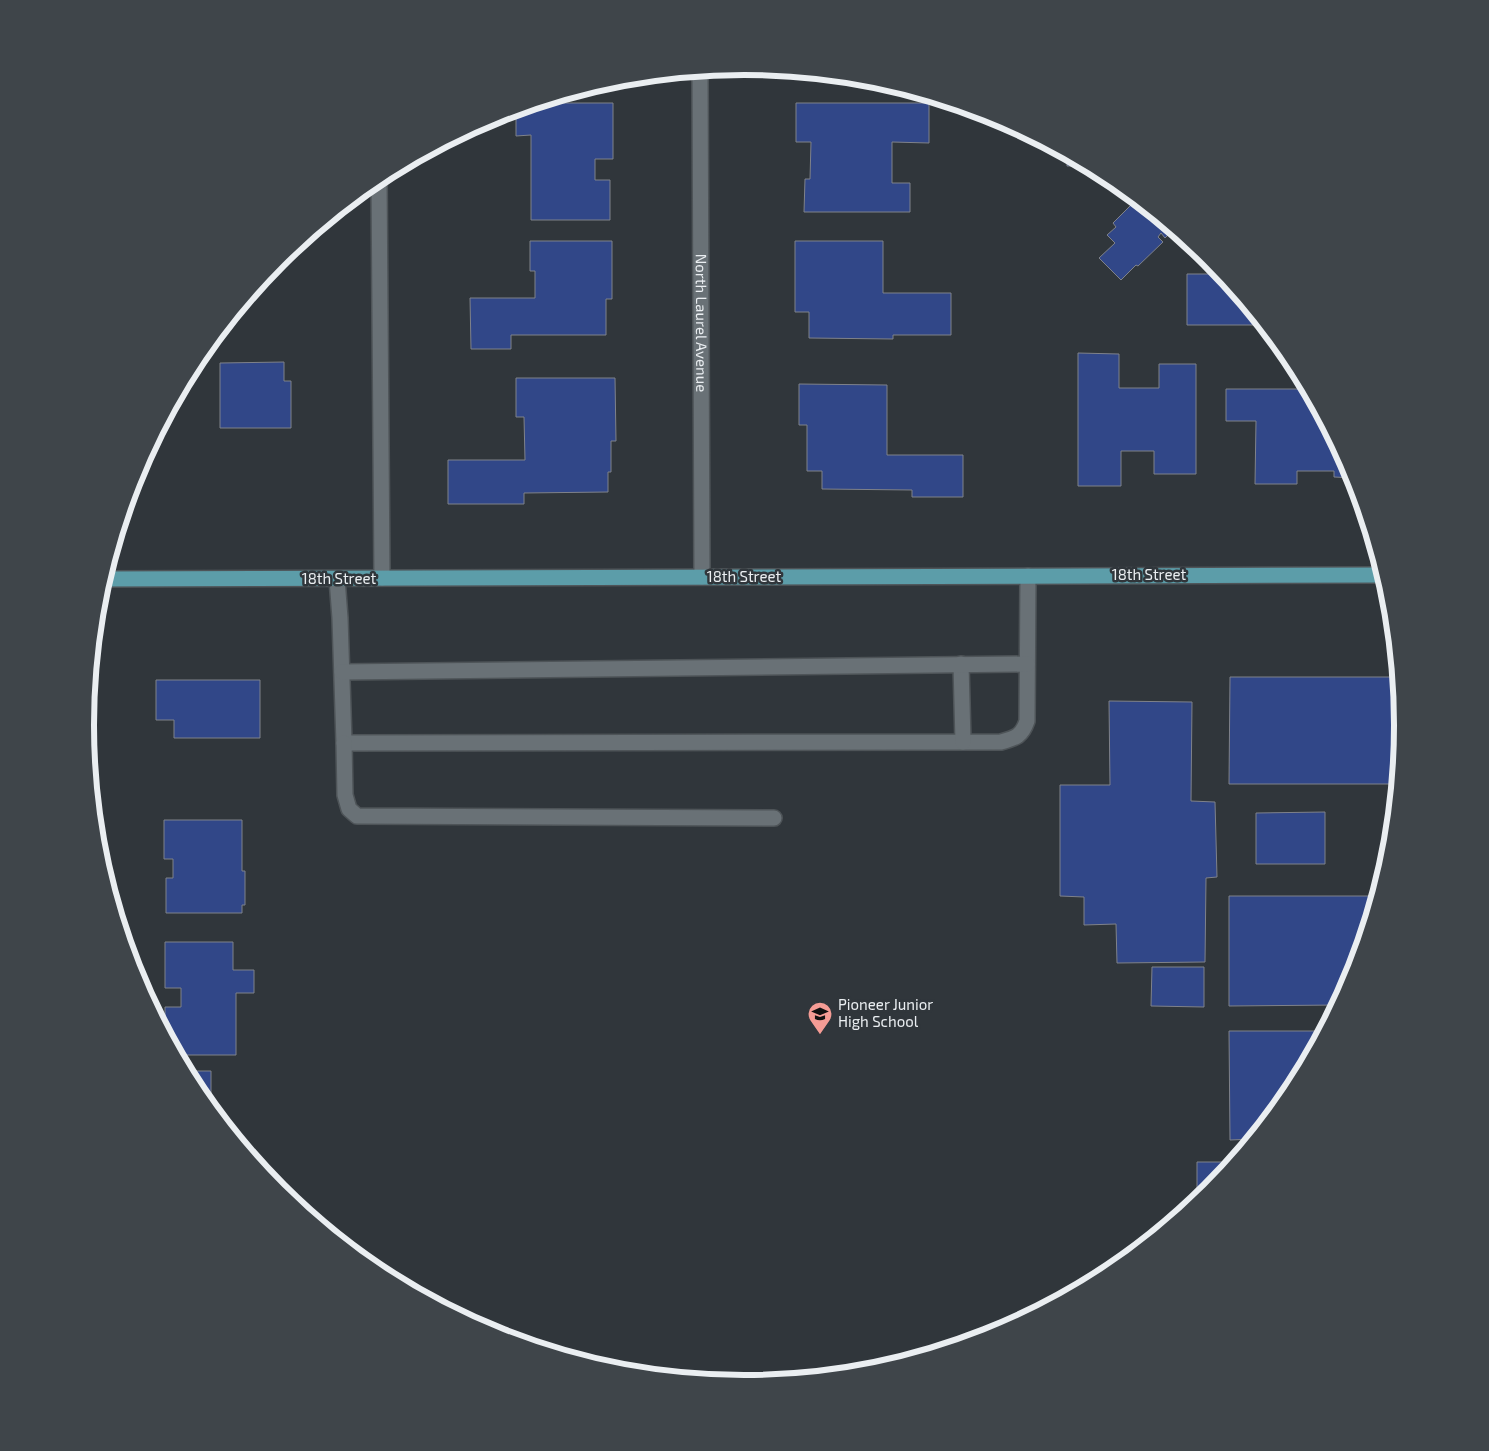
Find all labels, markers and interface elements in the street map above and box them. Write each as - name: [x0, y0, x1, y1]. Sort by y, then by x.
- street label: North Laurel Avenue: [693, 254, 711, 392]
- street label: 18th Street: [1112, 565, 1187, 583]
- street label: 18th Street: [707, 567, 782, 585]
- street label: 18th Street: [302, 569, 377, 587]
- place label: Pioneer Junior High School: [838, 995, 933, 1030]
- school or university icon: Pioneer Junior High School: [807, 1001, 833, 1035]

